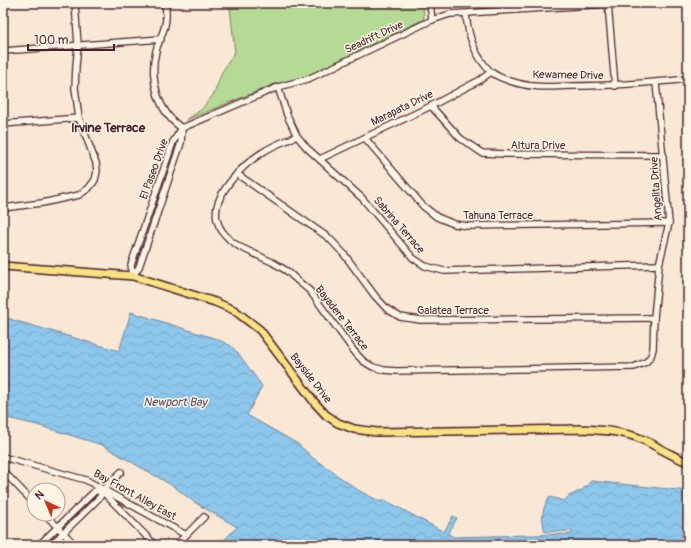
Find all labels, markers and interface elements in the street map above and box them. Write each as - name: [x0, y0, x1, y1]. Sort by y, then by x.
- street label: Seadrift Drive: [343, 18, 406, 56]
- scale bar: [28, 26, 114, 52]
- text: 100 m: [34, 33, 69, 48]
- street label: Kewamee Drive: [532, 68, 604, 82]
- street label: Marapata Drive: [369, 87, 436, 129]
- district label: Irvine Terrace: [71, 120, 146, 136]
- street label: El Paseo Drive: [137, 136, 171, 201]
- street label: Altura Drive: [511, 139, 566, 152]
- street label: Angelita Drive: [647, 156, 665, 222]
- street label: Sabrina Terrace: [371, 194, 428, 257]
- street label: Tahuna Terrace: [463, 209, 533, 222]
- street label: Bayadere Terrace: [313, 283, 372, 353]
- street label: Galatea Terrace: [417, 304, 490, 317]
- street label: Bayside Drive: [287, 350, 335, 406]
- water label: Newport Bay: [143, 395, 209, 410]
- street label: Bay Front Alley East: [91, 467, 179, 523]
- north arrow: [26, 482, 66, 522]
- text: N: [32, 488, 47, 502]

